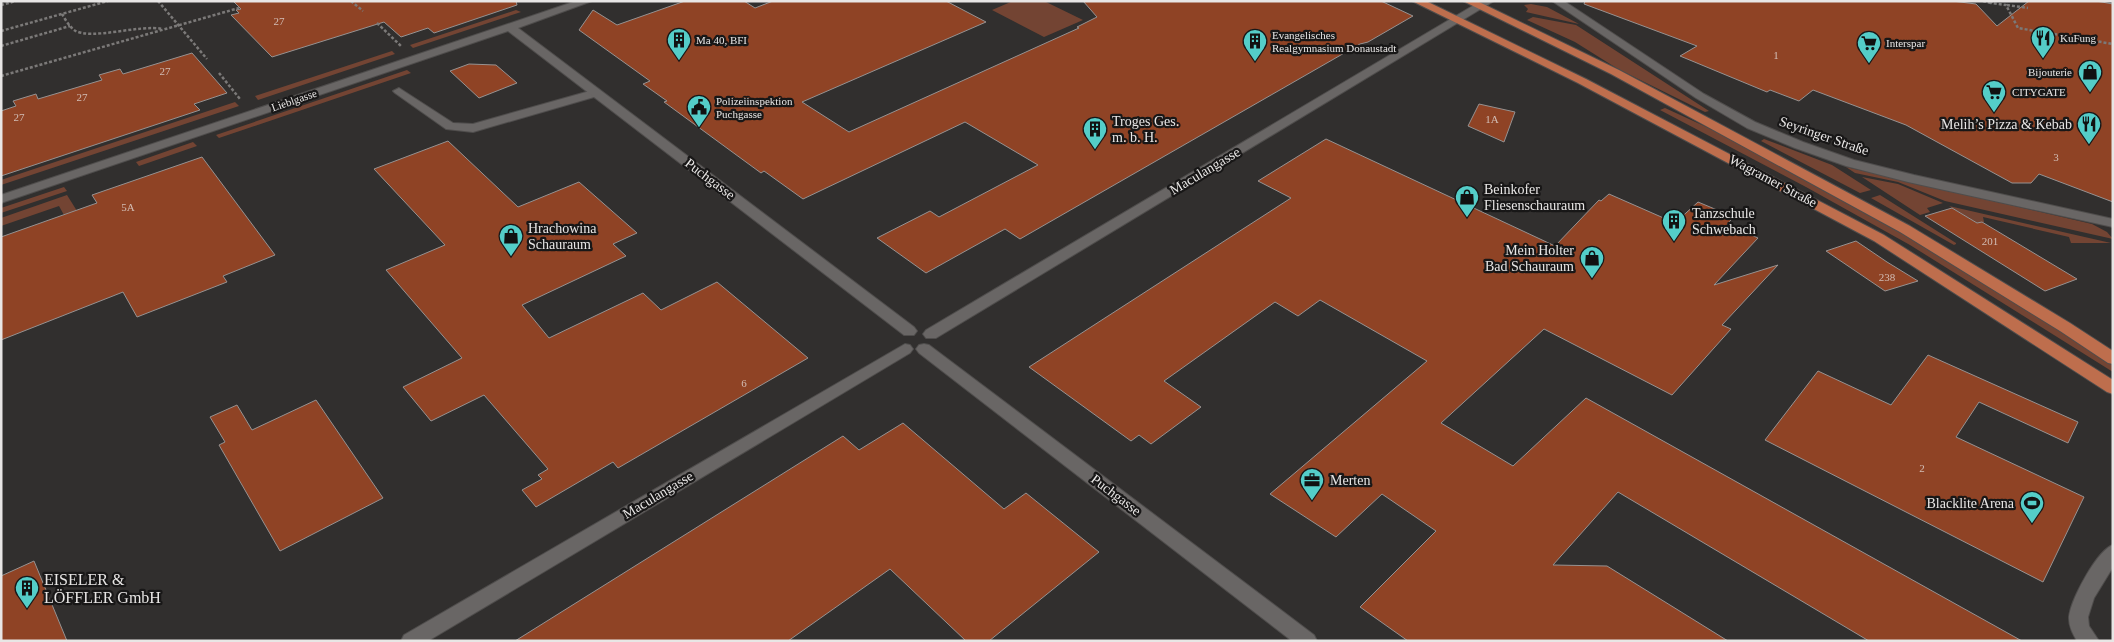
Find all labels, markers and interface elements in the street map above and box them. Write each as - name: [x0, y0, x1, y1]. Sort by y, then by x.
- house number: 27: [274, 15, 285, 27]
- restaurant icon: KuFung: [2030, 25, 2056, 59]
- building icon: Ma 40, BFI: [666, 27, 692, 61]
- building icon: Evangelisches Realgymnasium Donaustadt: [1242, 28, 1268, 62]
- place label: Evangelisches Realgymnasium Donaustadt: [1272, 29, 1396, 54]
- supermarket icon: Interspar: [1856, 30, 1882, 64]
- place label: KuFung: [2060, 32, 2097, 44]
- place label: Ma 40, BFI: [696, 34, 747, 46]
- place label: Interspar: [1886, 37, 1925, 49]
- house number: 1: [1773, 49, 1779, 61]
- shop icon: Bijouterie: [2077, 59, 2103, 93]
- house number: 27: [160, 65, 171, 77]
- place label: Bijouterie: [2028, 66, 2072, 78]
- supermarket icon: CITYGATE: [1981, 79, 2007, 113]
- place label: CITYGATE: [2012, 86, 2066, 98]
- street label: Lieblgasse: [270, 87, 318, 113]
- house number: 27: [77, 91, 88, 103]
- public building icon: Polizeiinspektion Puchgasse: [686, 94, 712, 128]
- place label: Polizeiinspektion Puchgasse: [716, 95, 793, 120]
- house number: 27: [14, 111, 25, 123]
- restaurant icon: Melih’s Pizza & Kebab: [2076, 111, 2102, 145]
- house number: 1A: [1485, 113, 1499, 125]
- place label: Troges Ges. m. b. H.: [1112, 114, 1179, 145]
- street label: Seyringer Straße: [1777, 114, 1871, 158]
- building icon: Troges Ges. m. b. H.: [1082, 116, 1108, 150]
- place label: Melih’s Pizza & Kebab: [1941, 117, 2072, 132]
- street label: Maculangasse: [1167, 144, 1243, 198]
- house number: 3: [2053, 151, 2059, 163]
- street label: Wagramer Straße: [1727, 152, 1819, 210]
- street label: Puchgasse: [682, 155, 738, 203]
- place label: Beinkofer Fliesenschauraum: [1484, 182, 1585, 213]
- shop icon: Beinkofer Fliesenschauraum: [1454, 184, 1480, 218]
- house number: 5A: [121, 201, 135, 213]
- place label: Tanzschule Schwebach: [1692, 206, 1756, 237]
- building icon: Tanzschule Schwebach: [1661, 208, 1687, 242]
- place label: Hrachowina Schauraum: [528, 221, 597, 252]
- shop icon: Hrachowina Schauraum: [498, 223, 524, 257]
- house number: 201: [1982, 235, 1998, 247]
- place label: Mein Holter Bad Schauraum: [1485, 243, 1574, 274]
- shop icon: Mein Holter Bad Schauraum: [1579, 245, 1605, 279]
- house number: 238: [1879, 271, 1896, 283]
- house number: 6: [741, 377, 747, 389]
- house number: 2: [1919, 462, 1925, 474]
- office icon: Merten: [1299, 467, 1325, 501]
- street label: Maculangasse: [620, 468, 696, 522]
- street label: Puchgasse: [1088, 471, 1144, 519]
- place label: Merten: [1330, 473, 1370, 488]
- sports icon: Blacklite Arena: [2019, 490, 2045, 524]
- place label: Blacklite Arena: [1927, 496, 2015, 511]
- place label: EISELER & LÖFFLER GmbH: [44, 571, 161, 606]
- building icon: EISELER & LÖFFLER GmbH: [14, 575, 40, 609]

